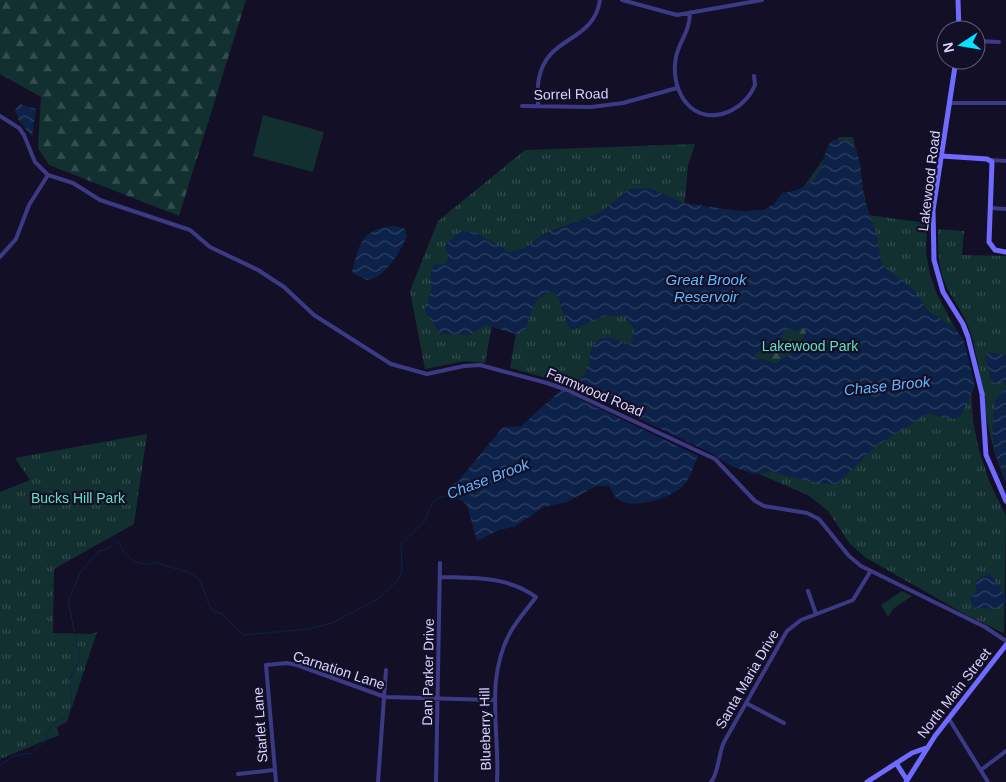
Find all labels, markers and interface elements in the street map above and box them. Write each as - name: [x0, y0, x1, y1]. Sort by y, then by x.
- north arrow: [936, 20, 986, 70]
- text: N: [939, 41, 957, 54]
- street label: Sorrel Road: [534, 85, 608, 103]
- street label: Lakewood Road: [915, 130, 943, 232]
- water label: Great Brook Reservoir: [666, 271, 748, 305]
- park label: Lakewood Park: [762, 338, 859, 354]
- street label: Farmwood Road: [544, 364, 646, 420]
- water label: Chase Brook: [843, 372, 932, 398]
- water label: Chase Brook: [444, 455, 533, 502]
- park label: Bucks Hill Park: [31, 490, 126, 506]
- street label: Dan Parker Drive: [419, 618, 437, 726]
- street label: Santa Maria Drive: [712, 626, 782, 732]
- street label: North Main Street: [914, 645, 994, 741]
- street label: Carnation Lane: [291, 648, 387, 692]
- street label: Starlet Lane: [249, 687, 271, 763]
- street label: Blueberry Hill: [476, 687, 494, 771]

